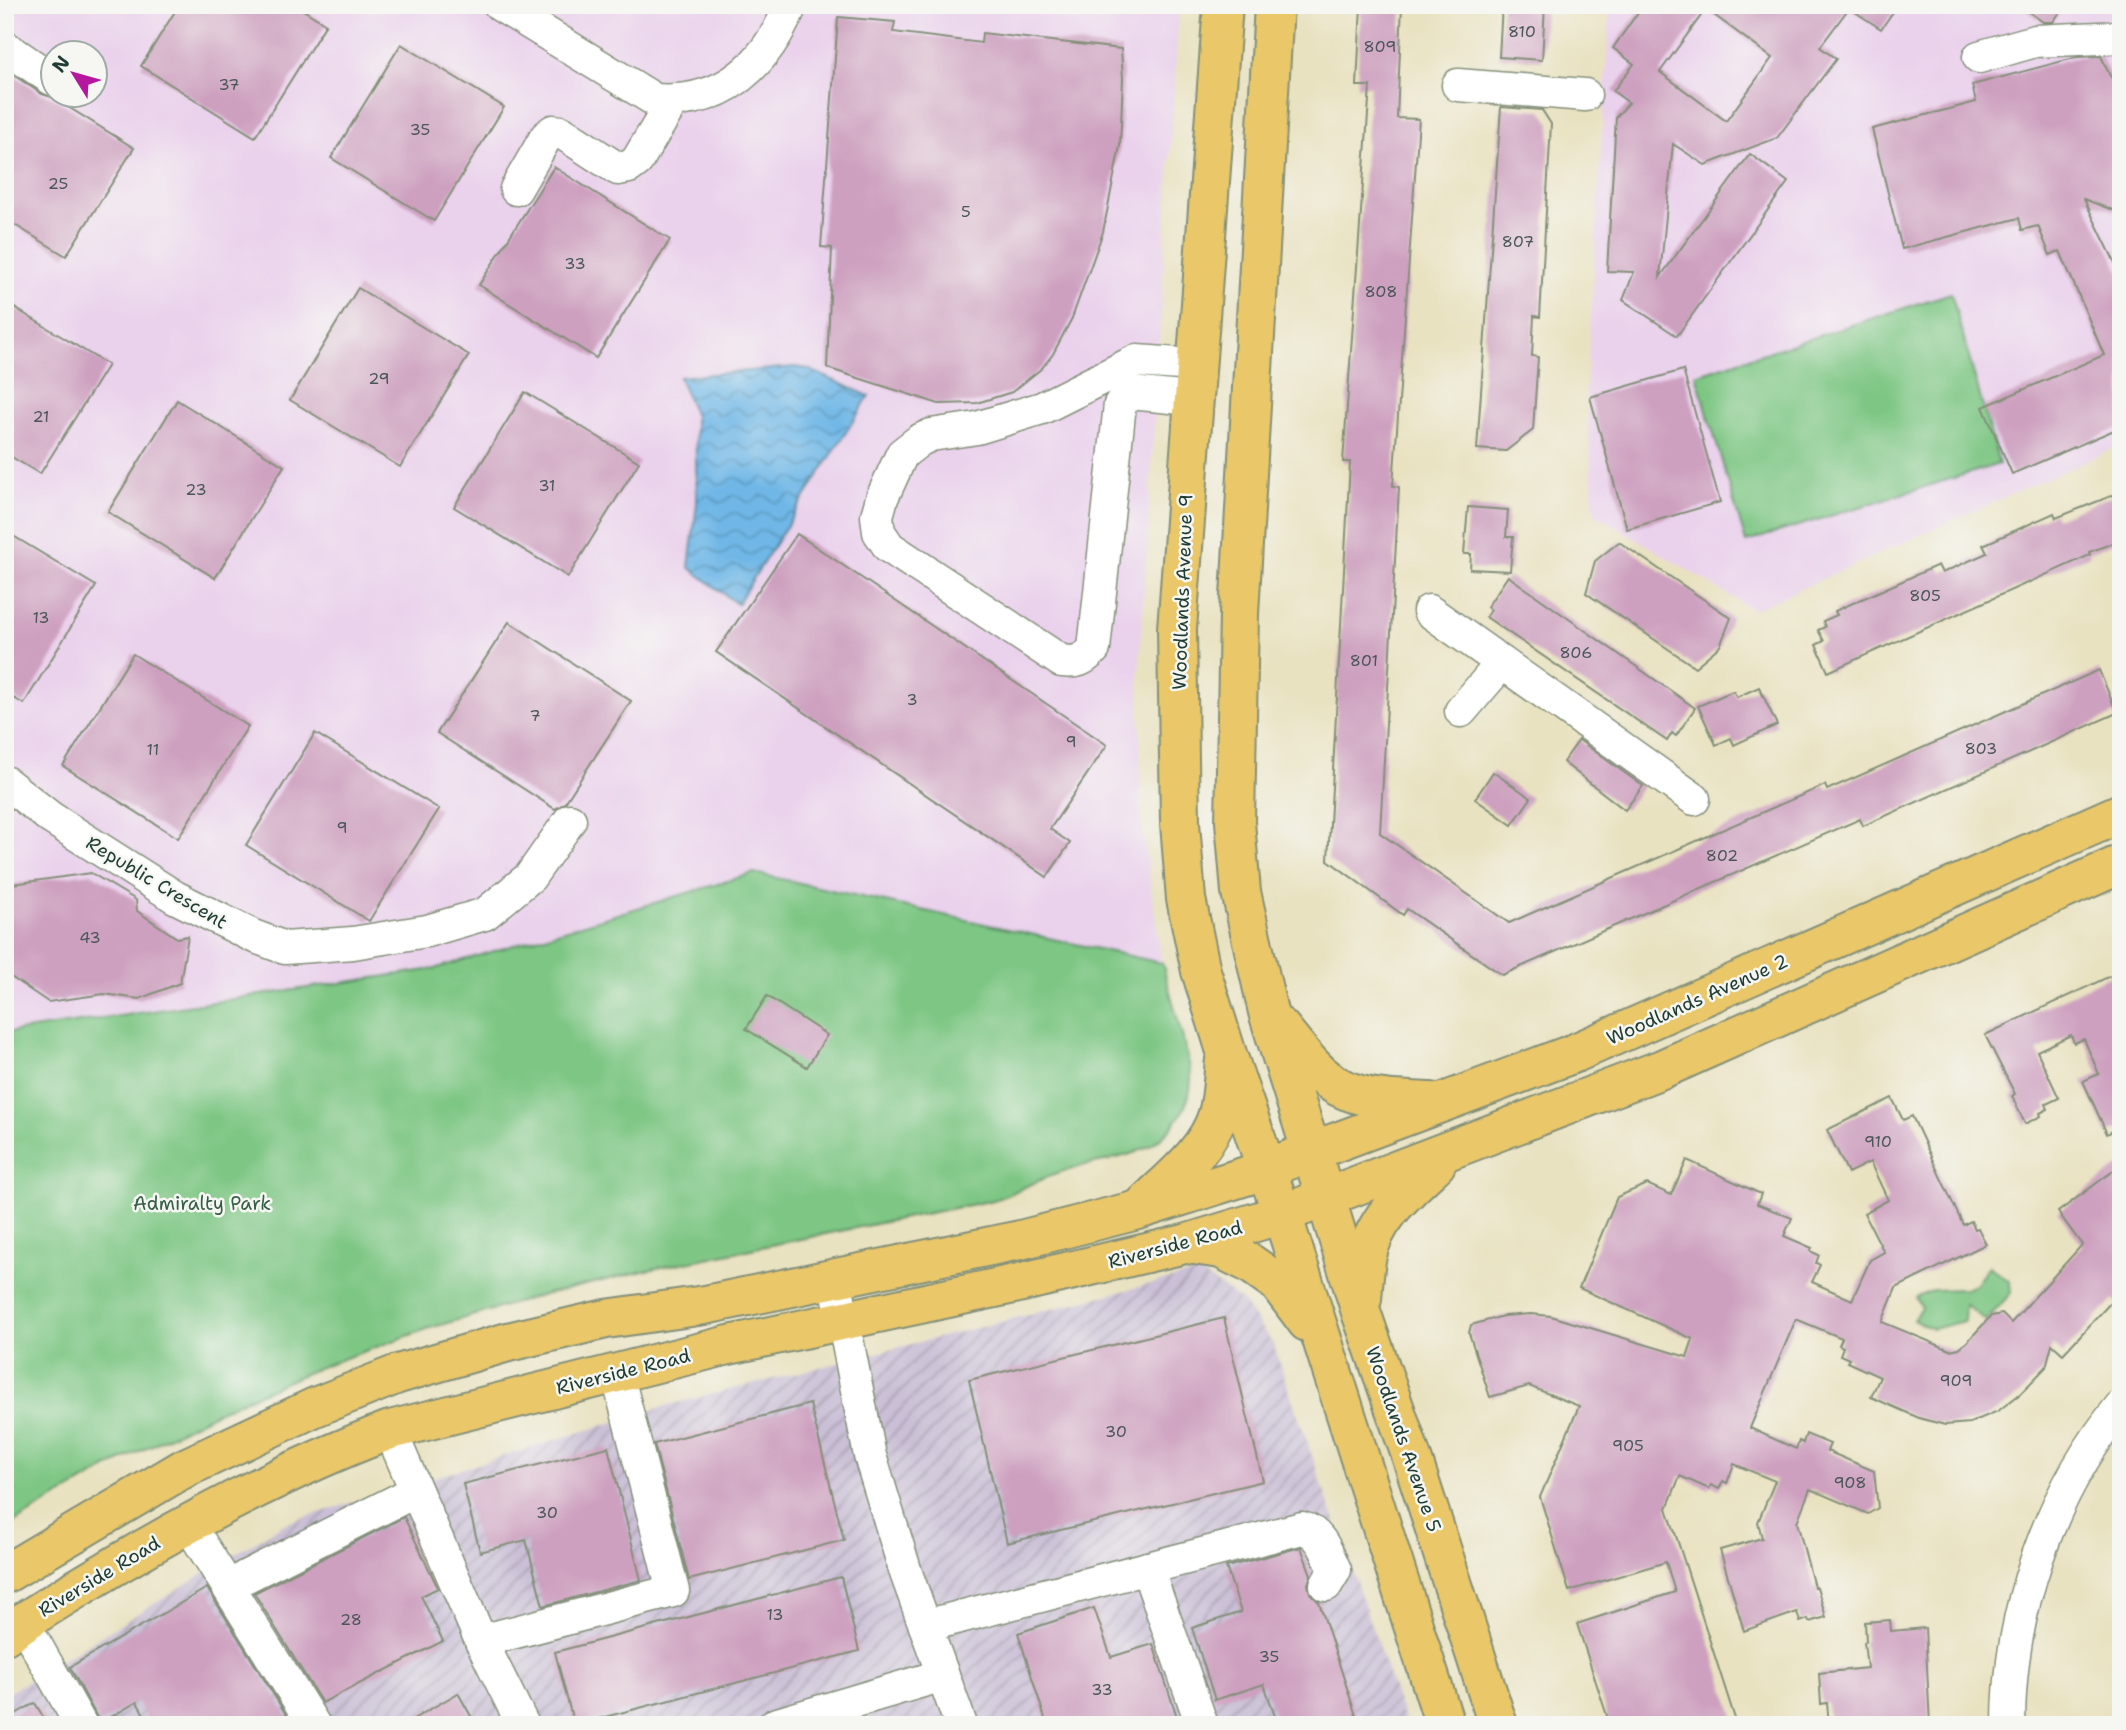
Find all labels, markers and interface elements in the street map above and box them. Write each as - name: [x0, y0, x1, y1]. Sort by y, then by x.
- house number: 810: [1508, 21, 1536, 42]
- house number: 809: [1364, 36, 1396, 57]
- north arrow: [38, 38, 108, 108]
- text: N: [46, 51, 75, 78]
- house number: 37: [218, 74, 240, 95]
- house number: 35: [410, 119, 430, 140]
- house number: 25: [48, 173, 68, 194]
- house number: 5: [961, 201, 971, 222]
- house number: 807: [1502, 231, 1534, 252]
- house number: 33: [564, 253, 586, 274]
- house number: 808: [1364, 281, 1398, 302]
- house number: 29: [368, 368, 390, 389]
- house number: 21: [32, 406, 50, 427]
- house number: 31: [538, 475, 556, 496]
- house number: 23: [185, 479, 207, 500]
- street label: Woodlands Avenue 9: [1167, 494, 1198, 690]
- house number: 805: [1909, 585, 1941, 606]
- house number: 13: [32, 607, 50, 628]
- house number: 806: [1560, 642, 1592, 663]
- house number: 801: [1350, 650, 1378, 671]
- house number: 3: [906, 689, 918, 710]
- house number: 7: [529, 705, 541, 726]
- house number: 9: [1065, 731, 1077, 752]
- house number: 803: [1965, 738, 1997, 759]
- house number: 11: [147, 739, 159, 760]
- house number: 9: [336, 817, 348, 838]
- street label: Republic Crescent: [81, 830, 232, 935]
- house number: 802: [1706, 845, 1738, 866]
- house number: 43: [79, 927, 101, 948]
- street label: Woodlands Avenue 2: [1603, 948, 1792, 1051]
- house number: 910: [1864, 1131, 1892, 1152]
- park label: Admiralty Park: [133, 1191, 271, 1216]
- street label: Riverside Road: [1105, 1215, 1245, 1274]
- street label: Riverside Road: [553, 1343, 693, 1400]
- street label: Woodlands Avenue 5: [1360, 1343, 1447, 1535]
- house number: 909: [1940, 1370, 1972, 1391]
- house number: 30: [1105, 1421, 1127, 1442]
- house number: 905: [1612, 1435, 1644, 1456]
- house number: 908: [1833, 1472, 1867, 1493]
- house number: 30: [536, 1502, 558, 1523]
- street label: Riverside Road: [34, 1530, 165, 1623]
- house number: 13: [766, 1604, 784, 1625]
- house number: 28: [340, 1609, 362, 1630]
- house number: 35: [1259, 1646, 1279, 1667]
- house number: 33: [1091, 1679, 1113, 1700]

